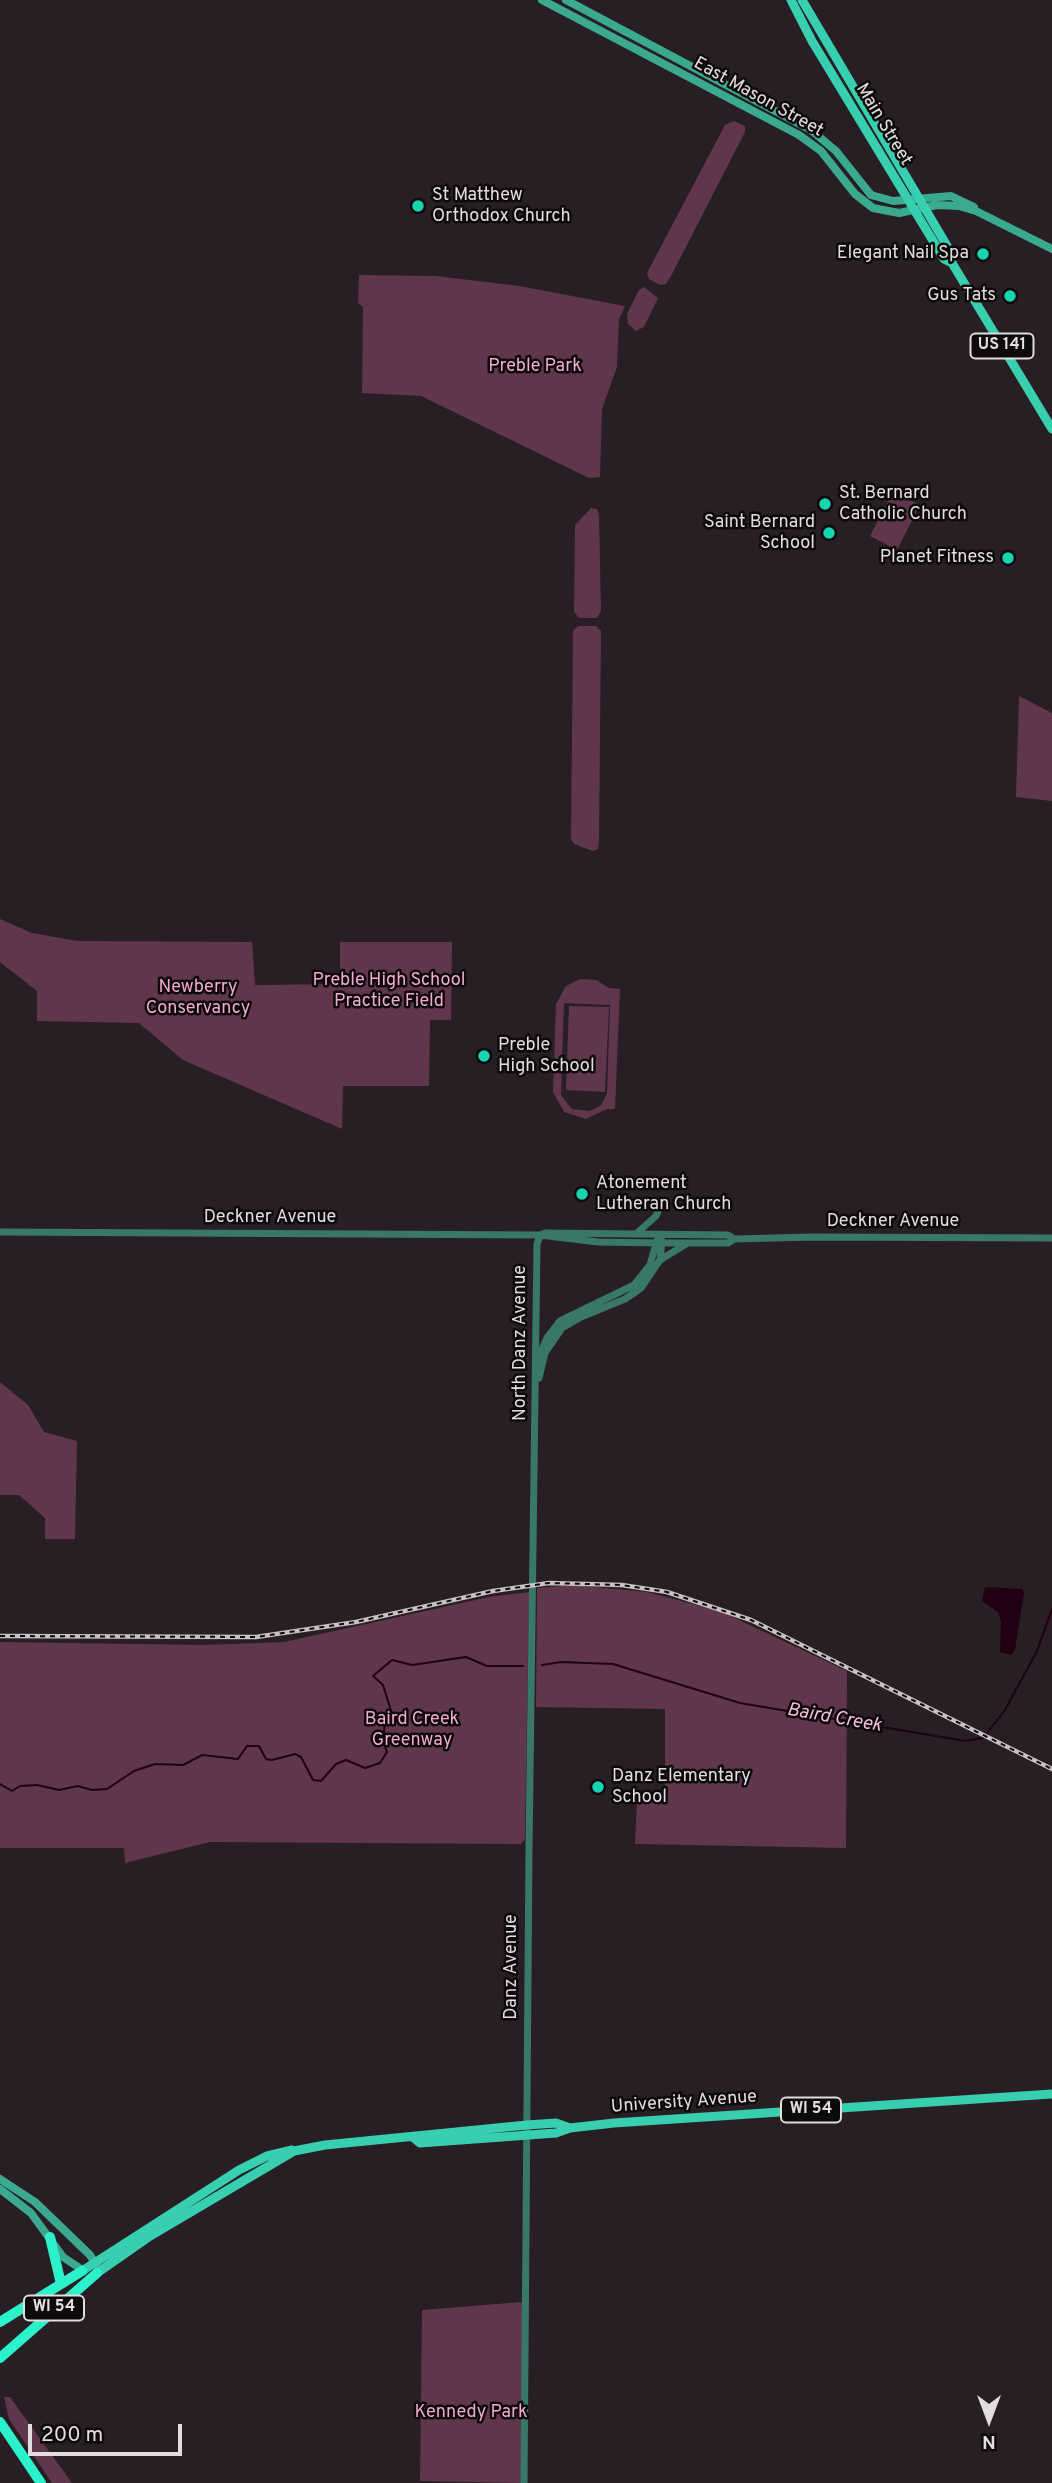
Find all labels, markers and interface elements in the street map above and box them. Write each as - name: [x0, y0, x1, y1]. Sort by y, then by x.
- street label: East Mason Street: [689, 53, 827, 143]
- street label: Main Street: [850, 80, 916, 170]
- place label: St Matthew Orthodox Church: [432, 185, 571, 228]
- marker: St Matthew Orthodox Church: [410, 198, 426, 214]
- place label: Elegant Nail Spa: [837, 243, 969, 265]
- marker: Elegant Nail Spa: [975, 246, 991, 262]
- place label: Gus Tats: [927, 285, 996, 307]
- marker: Gus Tats: [1002, 288, 1018, 304]
- road number: US 141: [970, 334, 1034, 358]
- park label: Preble Park: [488, 356, 582, 378]
- place label: St. Bernard Catholic Church: [839, 483, 967, 526]
- marker: St. Bernard Catholic Church: [817, 496, 833, 512]
- place label: Saint Bernard School: [704, 512, 815, 554]
- marker: Saint Bernard School: [821, 525, 837, 541]
- place label: Planet Fitness: [880, 547, 994, 569]
- marker: Planet Fitness: [1000, 550, 1016, 566]
- park label: Preble High School Practice Field: [313, 970, 465, 1012]
- park label: Newberry Conservancy: [146, 977, 250, 1020]
- place label: Preble High School: [498, 1035, 595, 1078]
- marker: Preble High School: [476, 1048, 492, 1064]
- place label: Atonement Lutheran Church: [596, 1173, 731, 1216]
- marker: Atonement Lutheran Church: [574, 1186, 590, 1202]
- street label: Deckner Avenue: [204, 1207, 336, 1229]
- street label: Deckner Avenue: [827, 1211, 959, 1233]
- street label: North Danz Avenue: [510, 1265, 532, 1421]
- water label: Baird Creek: [785, 1699, 883, 1739]
- park label: Baird Creek Greenway: [365, 1709, 459, 1752]
- place label: Danz Elementary School: [612, 1766, 751, 1809]
- marker: Danz Elementary School: [590, 1779, 606, 1795]
- street label: Danz Avenue: [501, 1914, 523, 2020]
- street label: University Avenue: [610, 2087, 758, 2119]
- road number: WI 54: [781, 2098, 841, 2122]
- road number: WI 54: [24, 2296, 84, 2320]
- north arrow: [954, 2385, 1024, 2455]
- park label: Kennedy Park: [414, 2402, 528, 2424]
- scale bar: [32, 2410, 186, 2454]
- text: 200 m: [41, 2422, 103, 2449]
- text: N: [982, 2429, 996, 2453]

